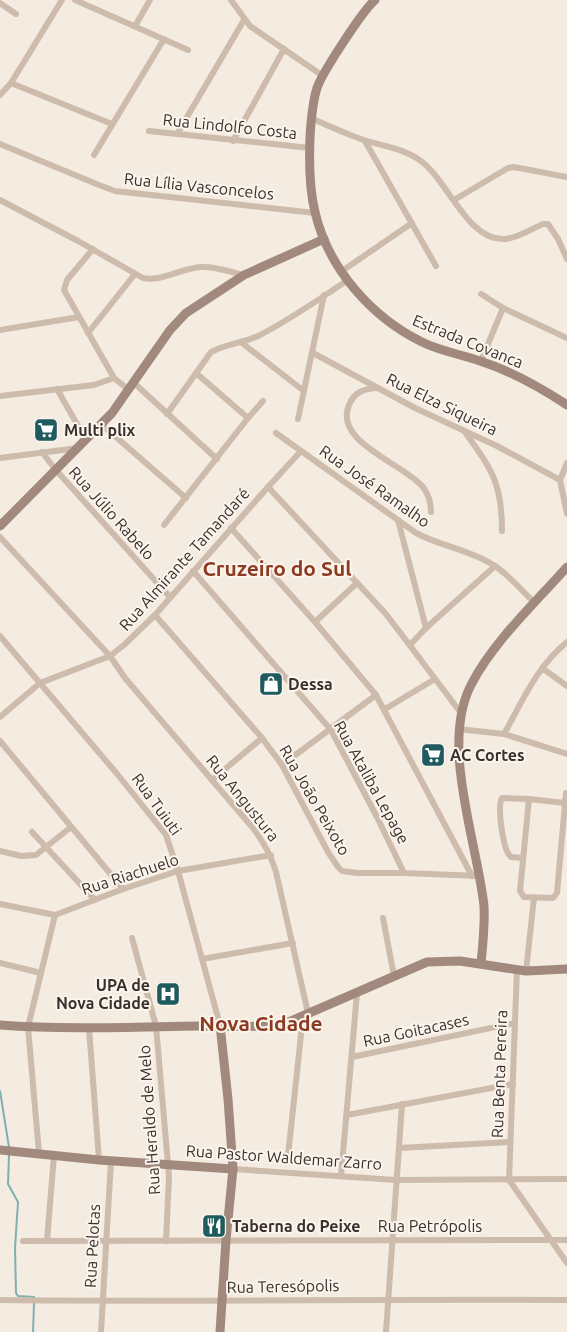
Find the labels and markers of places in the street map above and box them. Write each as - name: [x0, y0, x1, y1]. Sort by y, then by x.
- supermarket icon: Multi plix: [33, 417, 59, 443]
- place label: Multi plix: [64, 421, 135, 439]
- shop icon: Dessa: [258, 671, 284, 697]
- place label: Dessa: [288, 675, 333, 693]
- supermarket icon: AC Cortes: [420, 742, 446, 768]
- place label: AC Cortes: [450, 746, 525, 764]
- place label: UPA de Nova Cidade: [56, 976, 150, 1012]
- hospital icon: UPA de Nova Cidade: [155, 981, 181, 1007]
- restaurant icon: Taberna do Peixe: [201, 1213, 227, 1239]
- place label: Taberna do Peixe: [232, 1217, 361, 1235]

